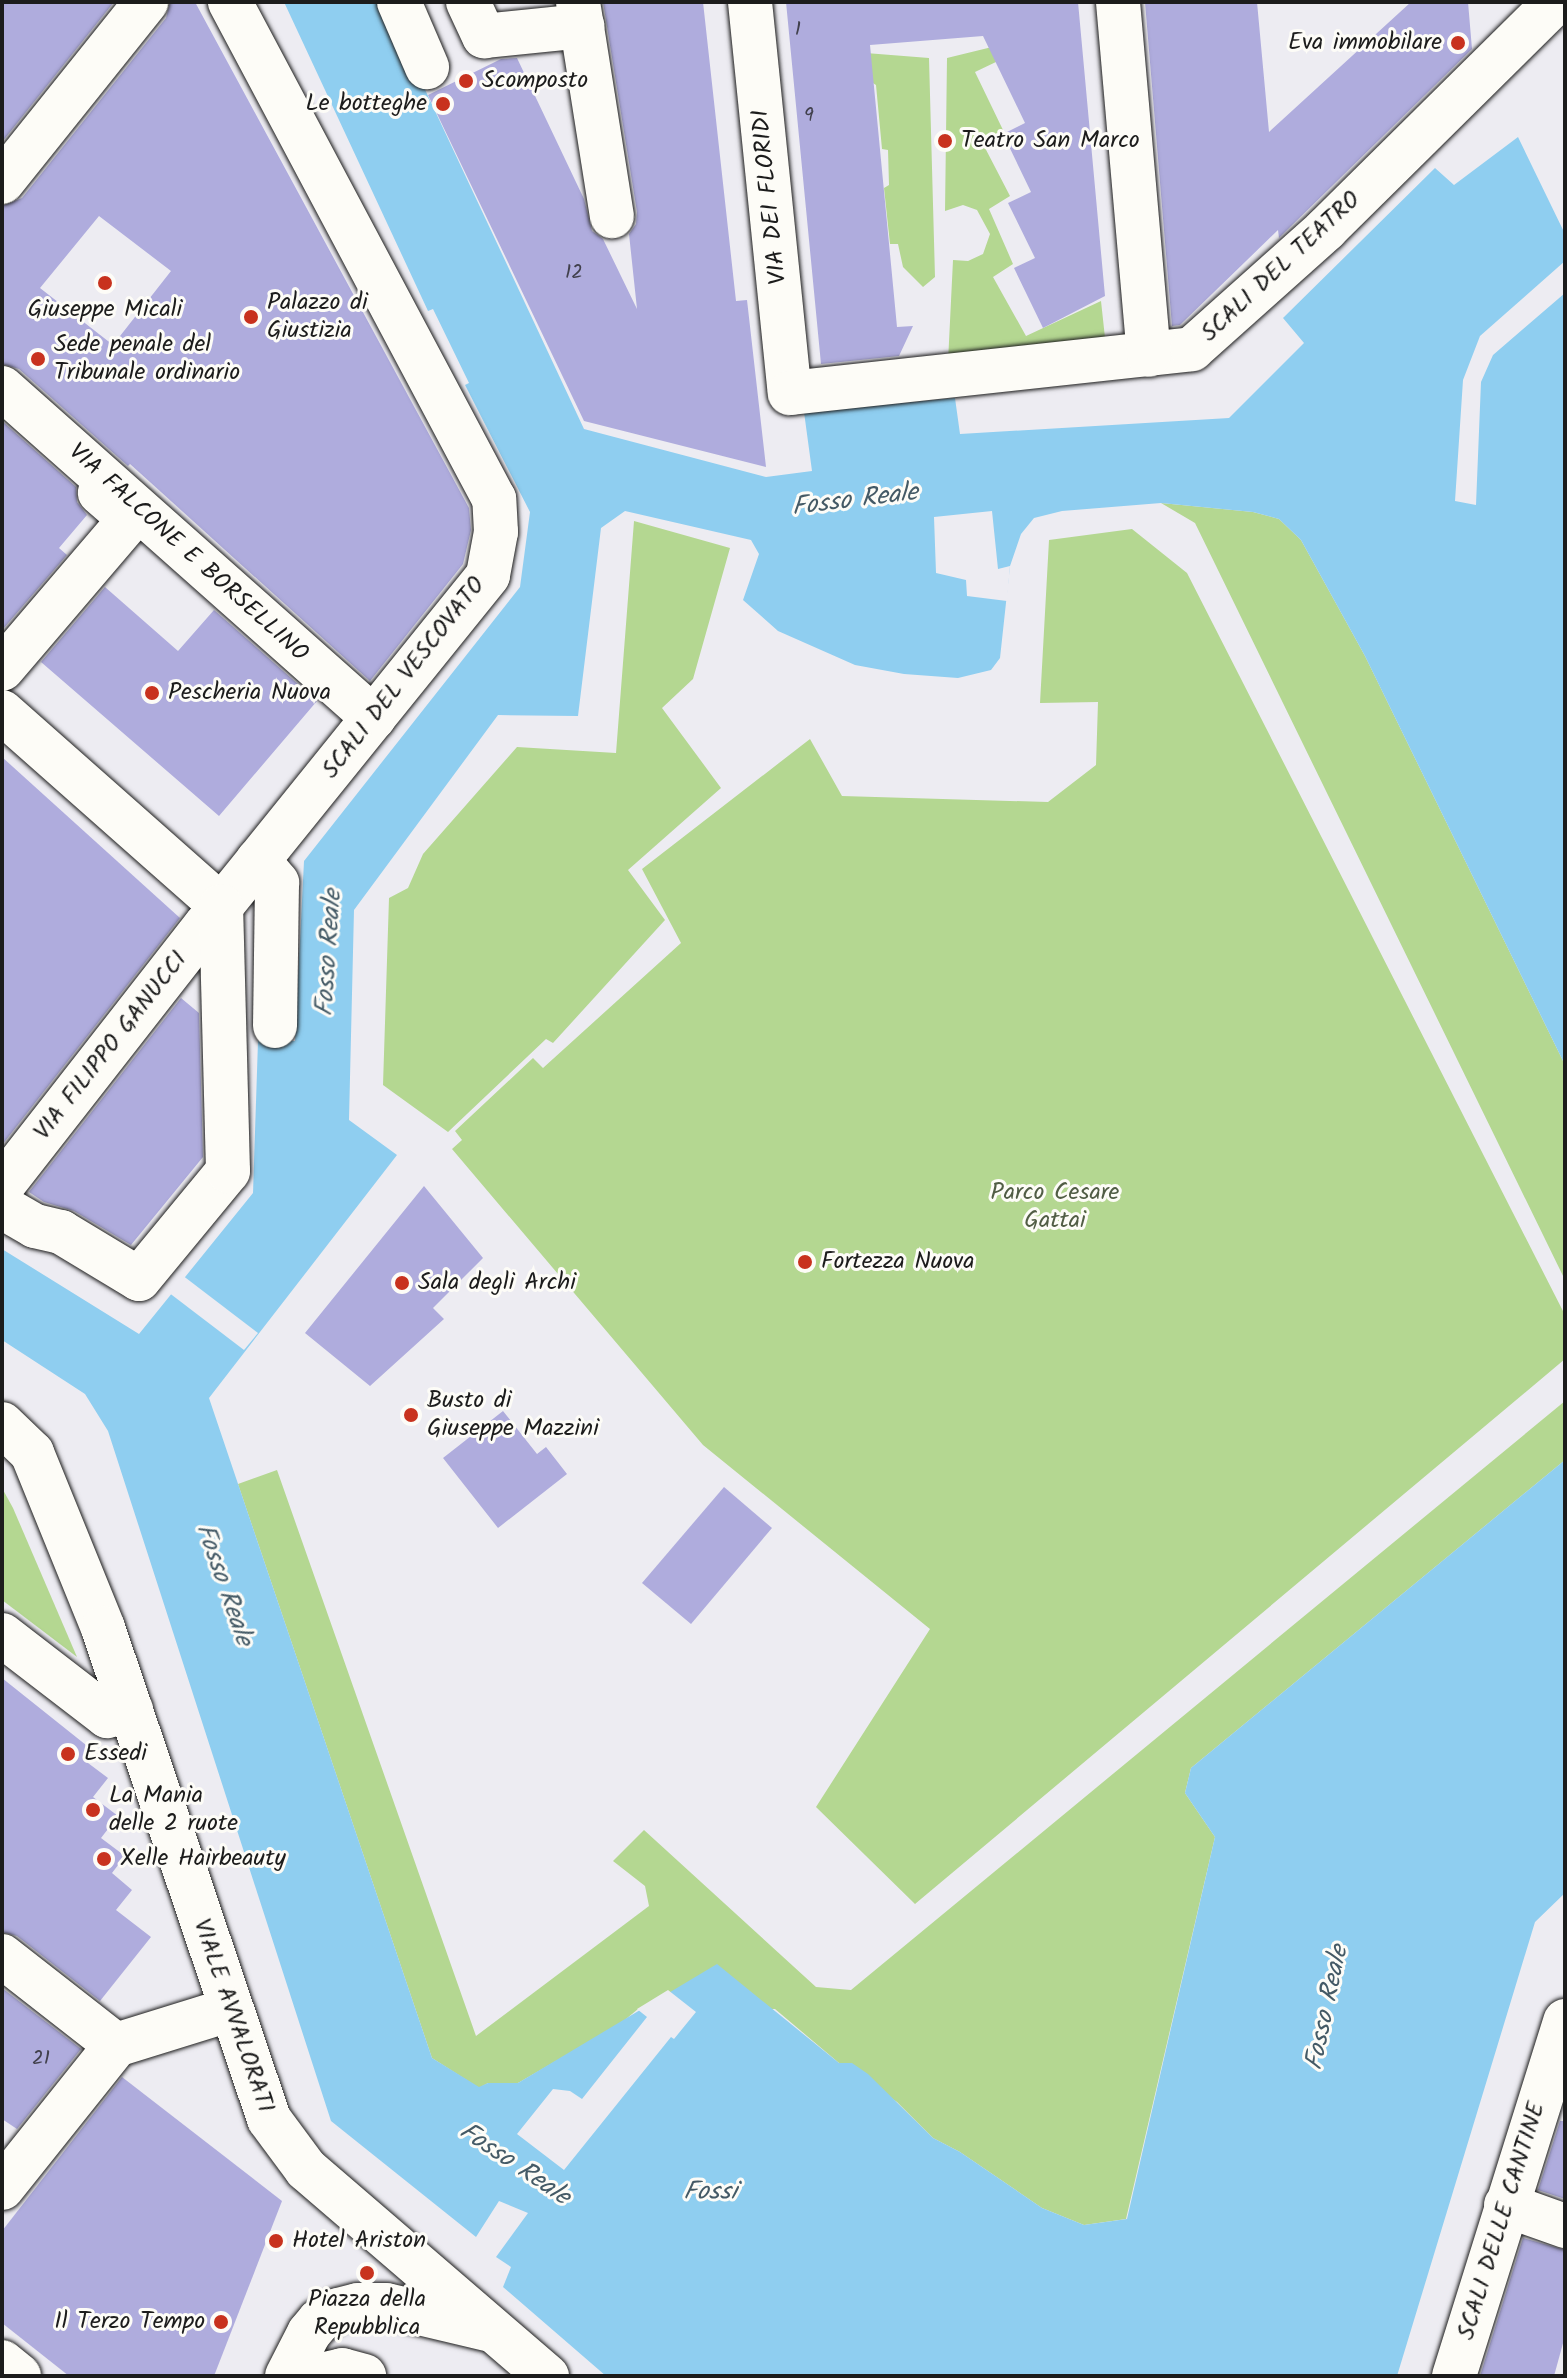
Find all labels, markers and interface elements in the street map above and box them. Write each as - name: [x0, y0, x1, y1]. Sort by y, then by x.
- house number: 1: [795, 18, 801, 42]
- place label: Eva immobilare: [1288, 29, 1442, 57]
- marker: Eva immobilare: [1449, 34, 1467, 52]
- place label: Scomposto: [482, 67, 588, 95]
- marker: Scomposto: [457, 72, 475, 90]
- place label: Le botteghe: [306, 90, 427, 118]
- marker: Le botteghe: [434, 95, 452, 113]
- house number: 9: [804, 104, 814, 128]
- street label: VIA DEI FLORIDI: [746, 108, 794, 286]
- place label: Teatro San Marco: [961, 127, 1140, 155]
- marker: Teatro San Marco: [936, 132, 954, 150]
- street label: SCALI DEL TEATRO: [1195, 186, 1367, 348]
- house number: 12: [565, 261, 583, 285]
- marker: Giuseppe Micali: [96, 274, 114, 292]
- place label: Palazzo di Giustizia: [267, 289, 368, 345]
- place label: Giuseppe Micali: [28, 296, 182, 324]
- marker: Palazzo di Giustizia: [242, 308, 260, 326]
- place label: Sede penale del Tribunale ordinario: [54, 331, 240, 387]
- marker: Sede penale del Tribunale ordinario: [29, 350, 47, 368]
- street label: VIA FALCONE E BORSELLINO: [62, 438, 314, 668]
- water label: Fosso Reale: [790, 478, 920, 524]
- street label: SCALI DEL VESCOVATO: [316, 572, 492, 784]
- place label: Pescheria Nuova: [168, 679, 331, 707]
- marker: Pescheria Nuova: [143, 684, 161, 702]
- water label: Fosso Reale: [310, 889, 350, 1017]
- street label: VIA FILIPPO GANUCCI: [28, 946, 194, 1146]
- park label: Parco Cesare Gattai: [991, 1179, 1119, 1235]
- place label: Fortezza Nuova: [821, 1248, 975, 1276]
- marker: Fortezza Nuova: [796, 1253, 814, 1271]
- place label: Sala degli Archi: [418, 1269, 576, 1297]
- marker: Sala degli Archi: [393, 1274, 411, 1292]
- place label: Busto di Giuseppe Mazzini: [427, 1387, 599, 1443]
- marker: Busto di Giuseppe Mazzini: [402, 1406, 420, 1424]
- water label: Fosso Reale: [188, 1520, 258, 1650]
- place label: Essedi: [84, 1740, 147, 1768]
- marker: Essedi: [59, 1745, 77, 1763]
- place label: La Mania delle 2 ruote: [109, 1782, 238, 1838]
- marker: La Mania delle 2 ruote: [84, 1801, 102, 1819]
- place label: Xelle Hairbeauty: [120, 1845, 286, 1873]
- marker: Xelle Hairbeauty: [95, 1850, 113, 1868]
- street label: VIALE AVVALORATI: [186, 1915, 280, 2117]
- water label: Fosso Reale: [1300, 1943, 1356, 2073]
- house number: 21: [32, 2047, 50, 2071]
- street label: SCALI DELLE CANTINE: [1452, 2099, 1552, 2343]
- water label: Fosso Reale: [453, 2117, 575, 2213]
- water label: Fossi: [683, 2177, 737, 2209]
- place label: Hotel Ariston: [292, 2227, 426, 2255]
- marker: Hotel Ariston: [267, 2232, 285, 2250]
- marker: Piazza della Repubblica: [358, 2264, 376, 2282]
- place label: Piazza della Repubblica: [308, 2286, 426, 2342]
- place label: Il Terzo Tempo: [54, 2308, 205, 2336]
- marker: Il Terzo Tempo: [212, 2313, 230, 2331]

